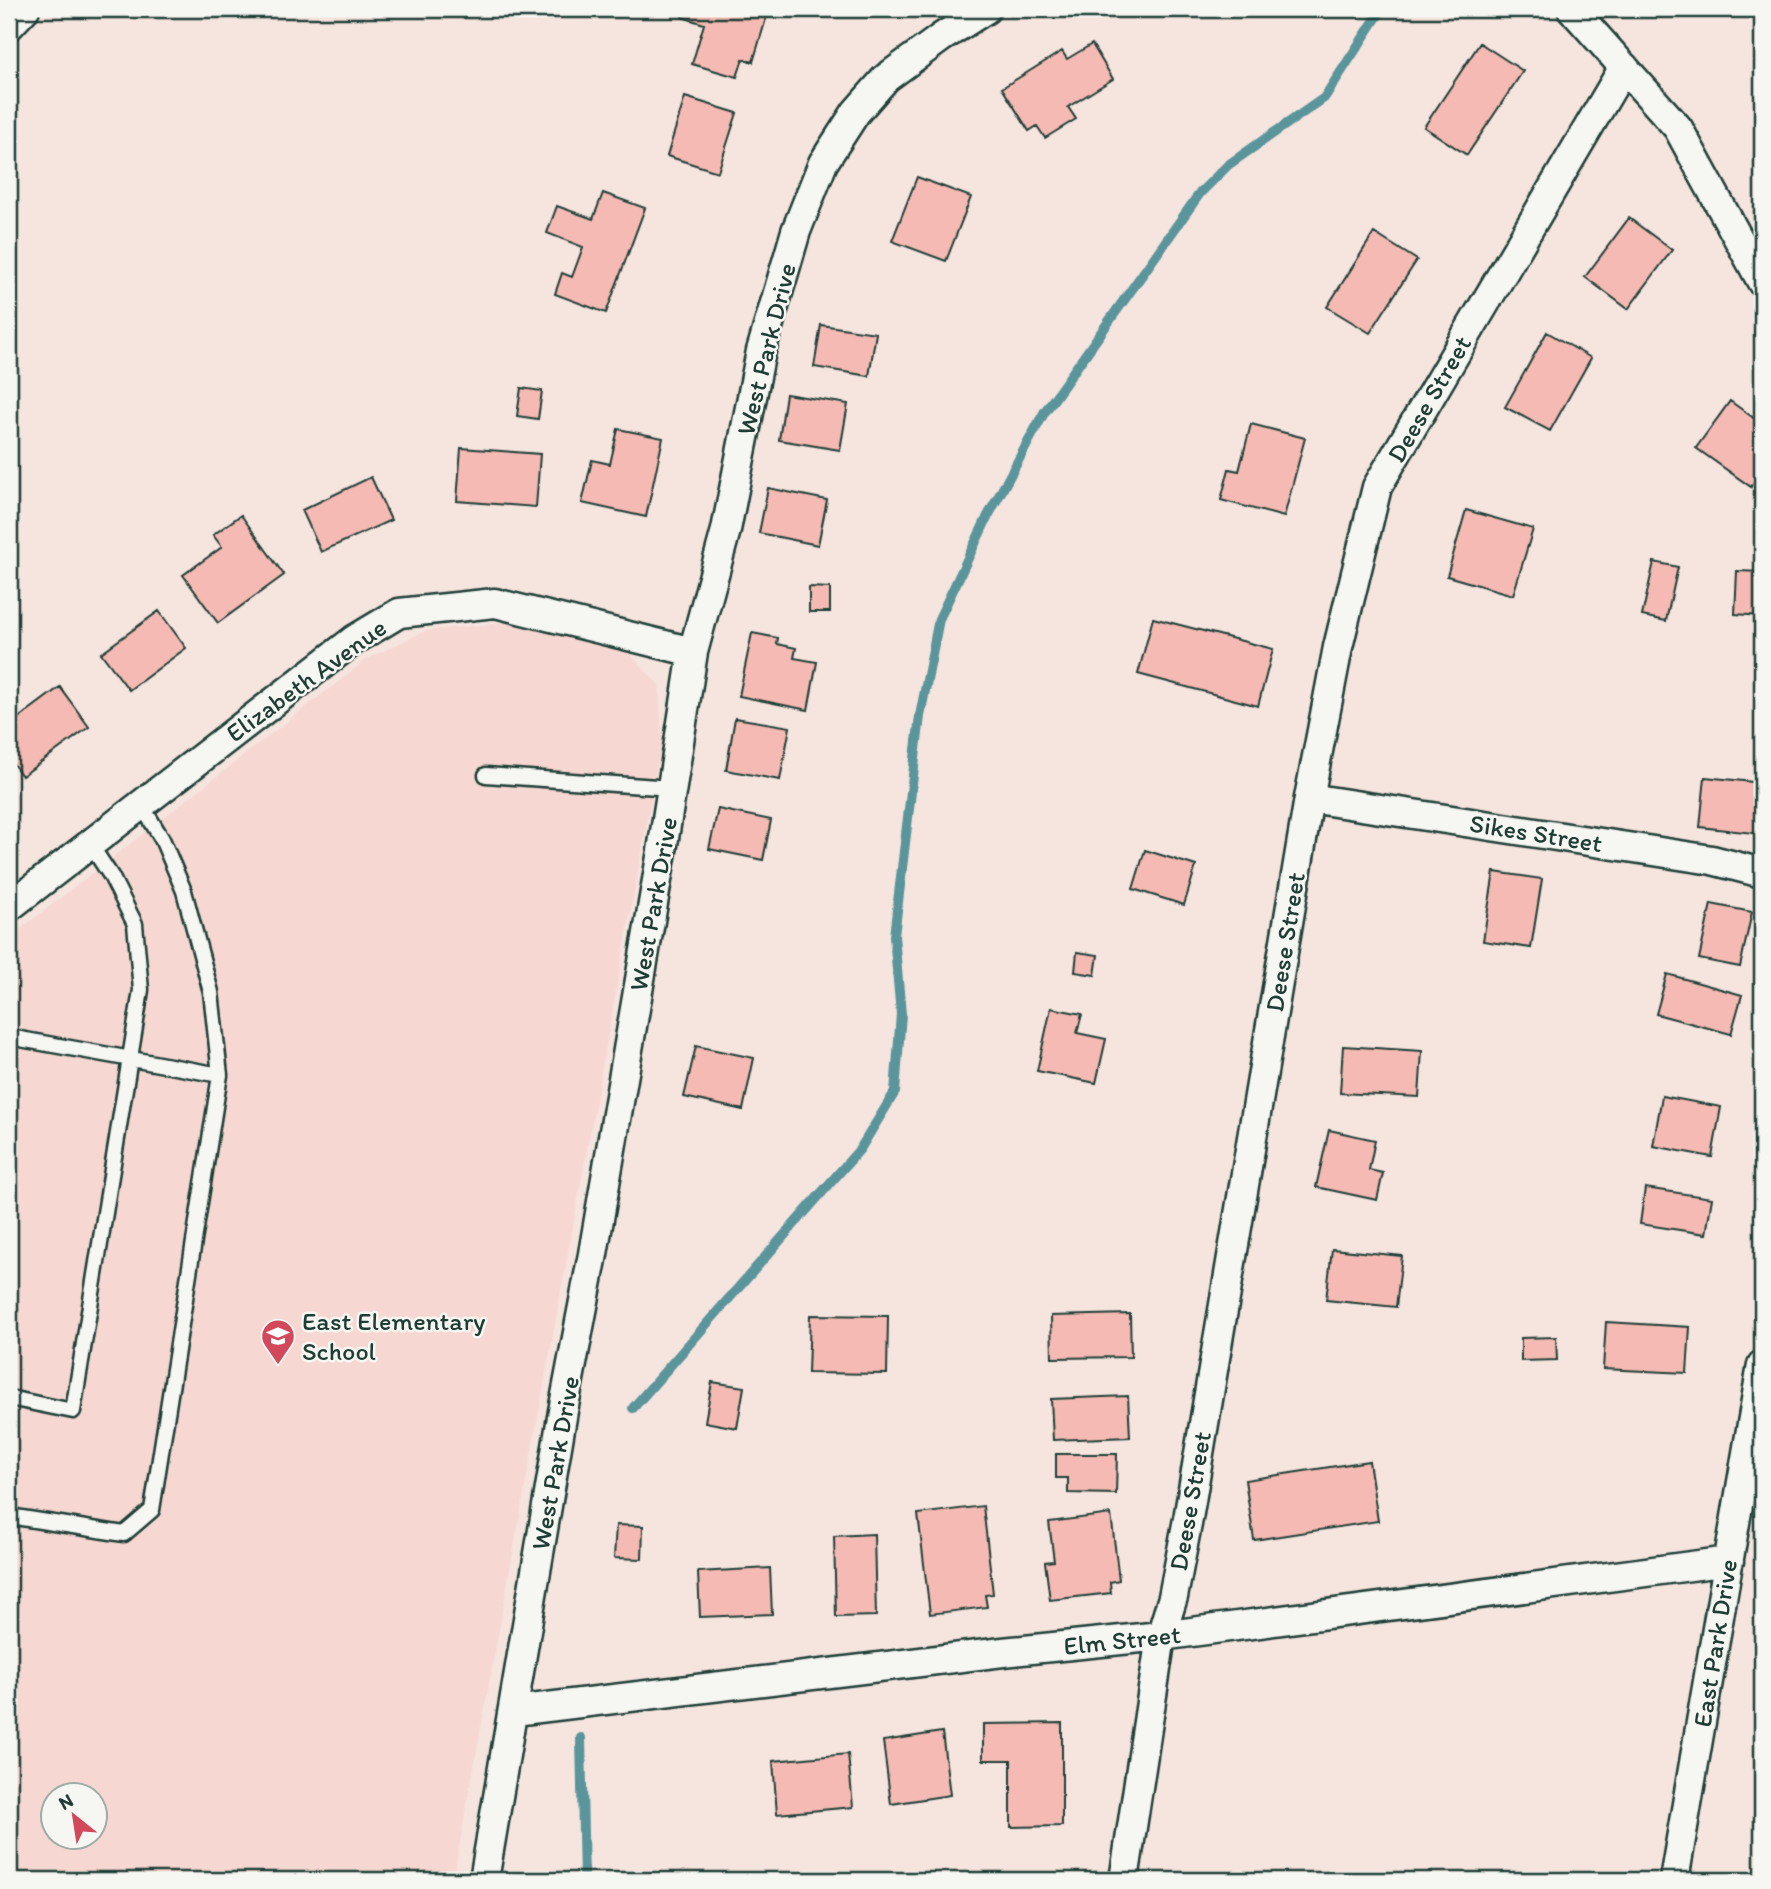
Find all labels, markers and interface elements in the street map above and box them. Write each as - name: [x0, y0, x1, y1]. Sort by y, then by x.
- street label: West Park Drive: [729, 260, 803, 438]
- street label: Deese Street: [1380, 330, 1478, 468]
- street label: Elizabeth Avenue: [220, 611, 392, 749]
- street label: Sikes Street: [1467, 807, 1605, 859]
- street label: West Park Drive: [622, 814, 684, 994]
- street label: Deese Street: [1258, 870, 1312, 1014]
- place label: East Elementary School: [302, 1305, 485, 1367]
- school or university icon: East Elementary School: [259, 1317, 297, 1366]
- street label: West Park Drive: [524, 1373, 586, 1553]
- street label: Deese Street: [1162, 1429, 1218, 1573]
- street label: East Park Drive: [1686, 1557, 1744, 1729]
- street label: Elm Street: [1062, 1618, 1182, 1662]
- north arrow: [38, 1780, 108, 1850]
- text: N: [54, 1789, 77, 1815]

